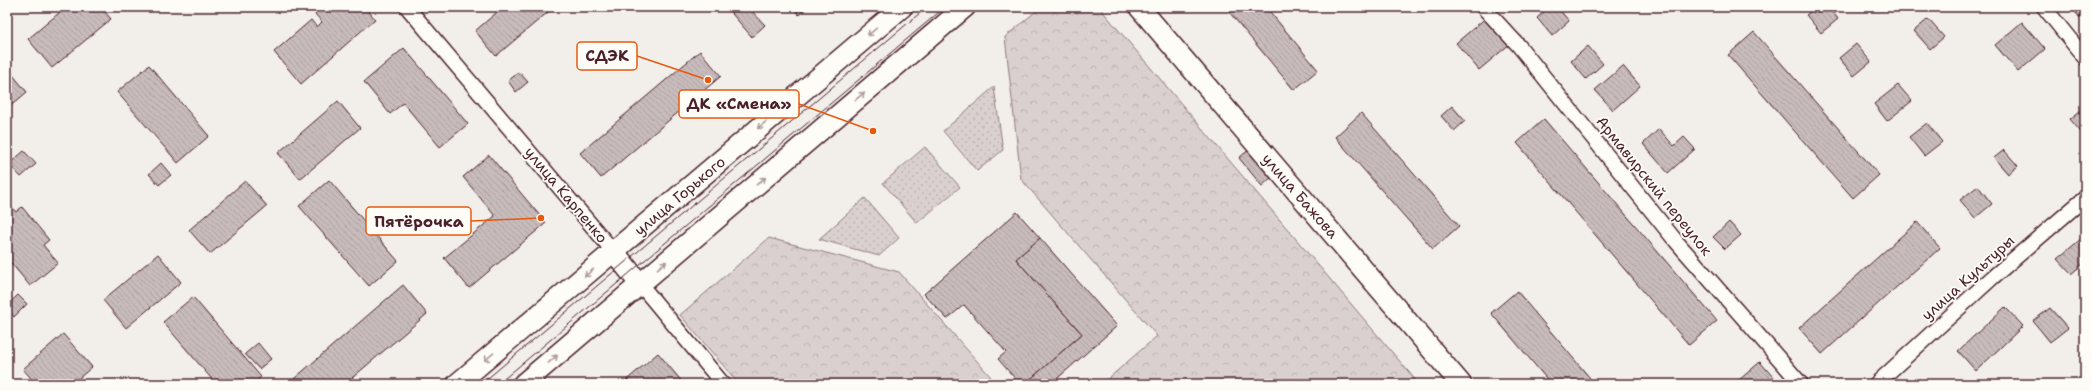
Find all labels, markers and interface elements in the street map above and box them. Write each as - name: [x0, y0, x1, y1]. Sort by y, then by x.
- one-way arrow: [867, 28, 878, 37]
- callout: СДЭК: [577, 42, 637, 70]
- text: СДЭК: [585, 45, 629, 66]
- callout: ДК «Смена»: [679, 90, 799, 118]
- one-way arrow: [855, 92, 866, 101]
- text: ДК «Смена»: [687, 93, 792, 114]
- street label: Армавирский переулок: [1592, 112, 1716, 260]
- one-way arrow: [757, 121, 768, 130]
- street label: улица Карпенко: [520, 143, 612, 247]
- street label: улица Бажова: [1257, 149, 1343, 243]
- street label: улица Горького: [630, 152, 730, 240]
- one-way arrow: [756, 176, 767, 185]
- callout: Пятёрочка: [366, 207, 471, 235]
- text: Пятёрочка: [374, 211, 464, 232]
- street label: улица Культуры: [1917, 231, 2019, 325]
- one-way arrow: [657, 261, 668, 270]
- one-way arrow: [583, 269, 594, 278]
- one-way arrow: [484, 352, 495, 361]
- one-way arrow: [548, 354, 558, 363]

